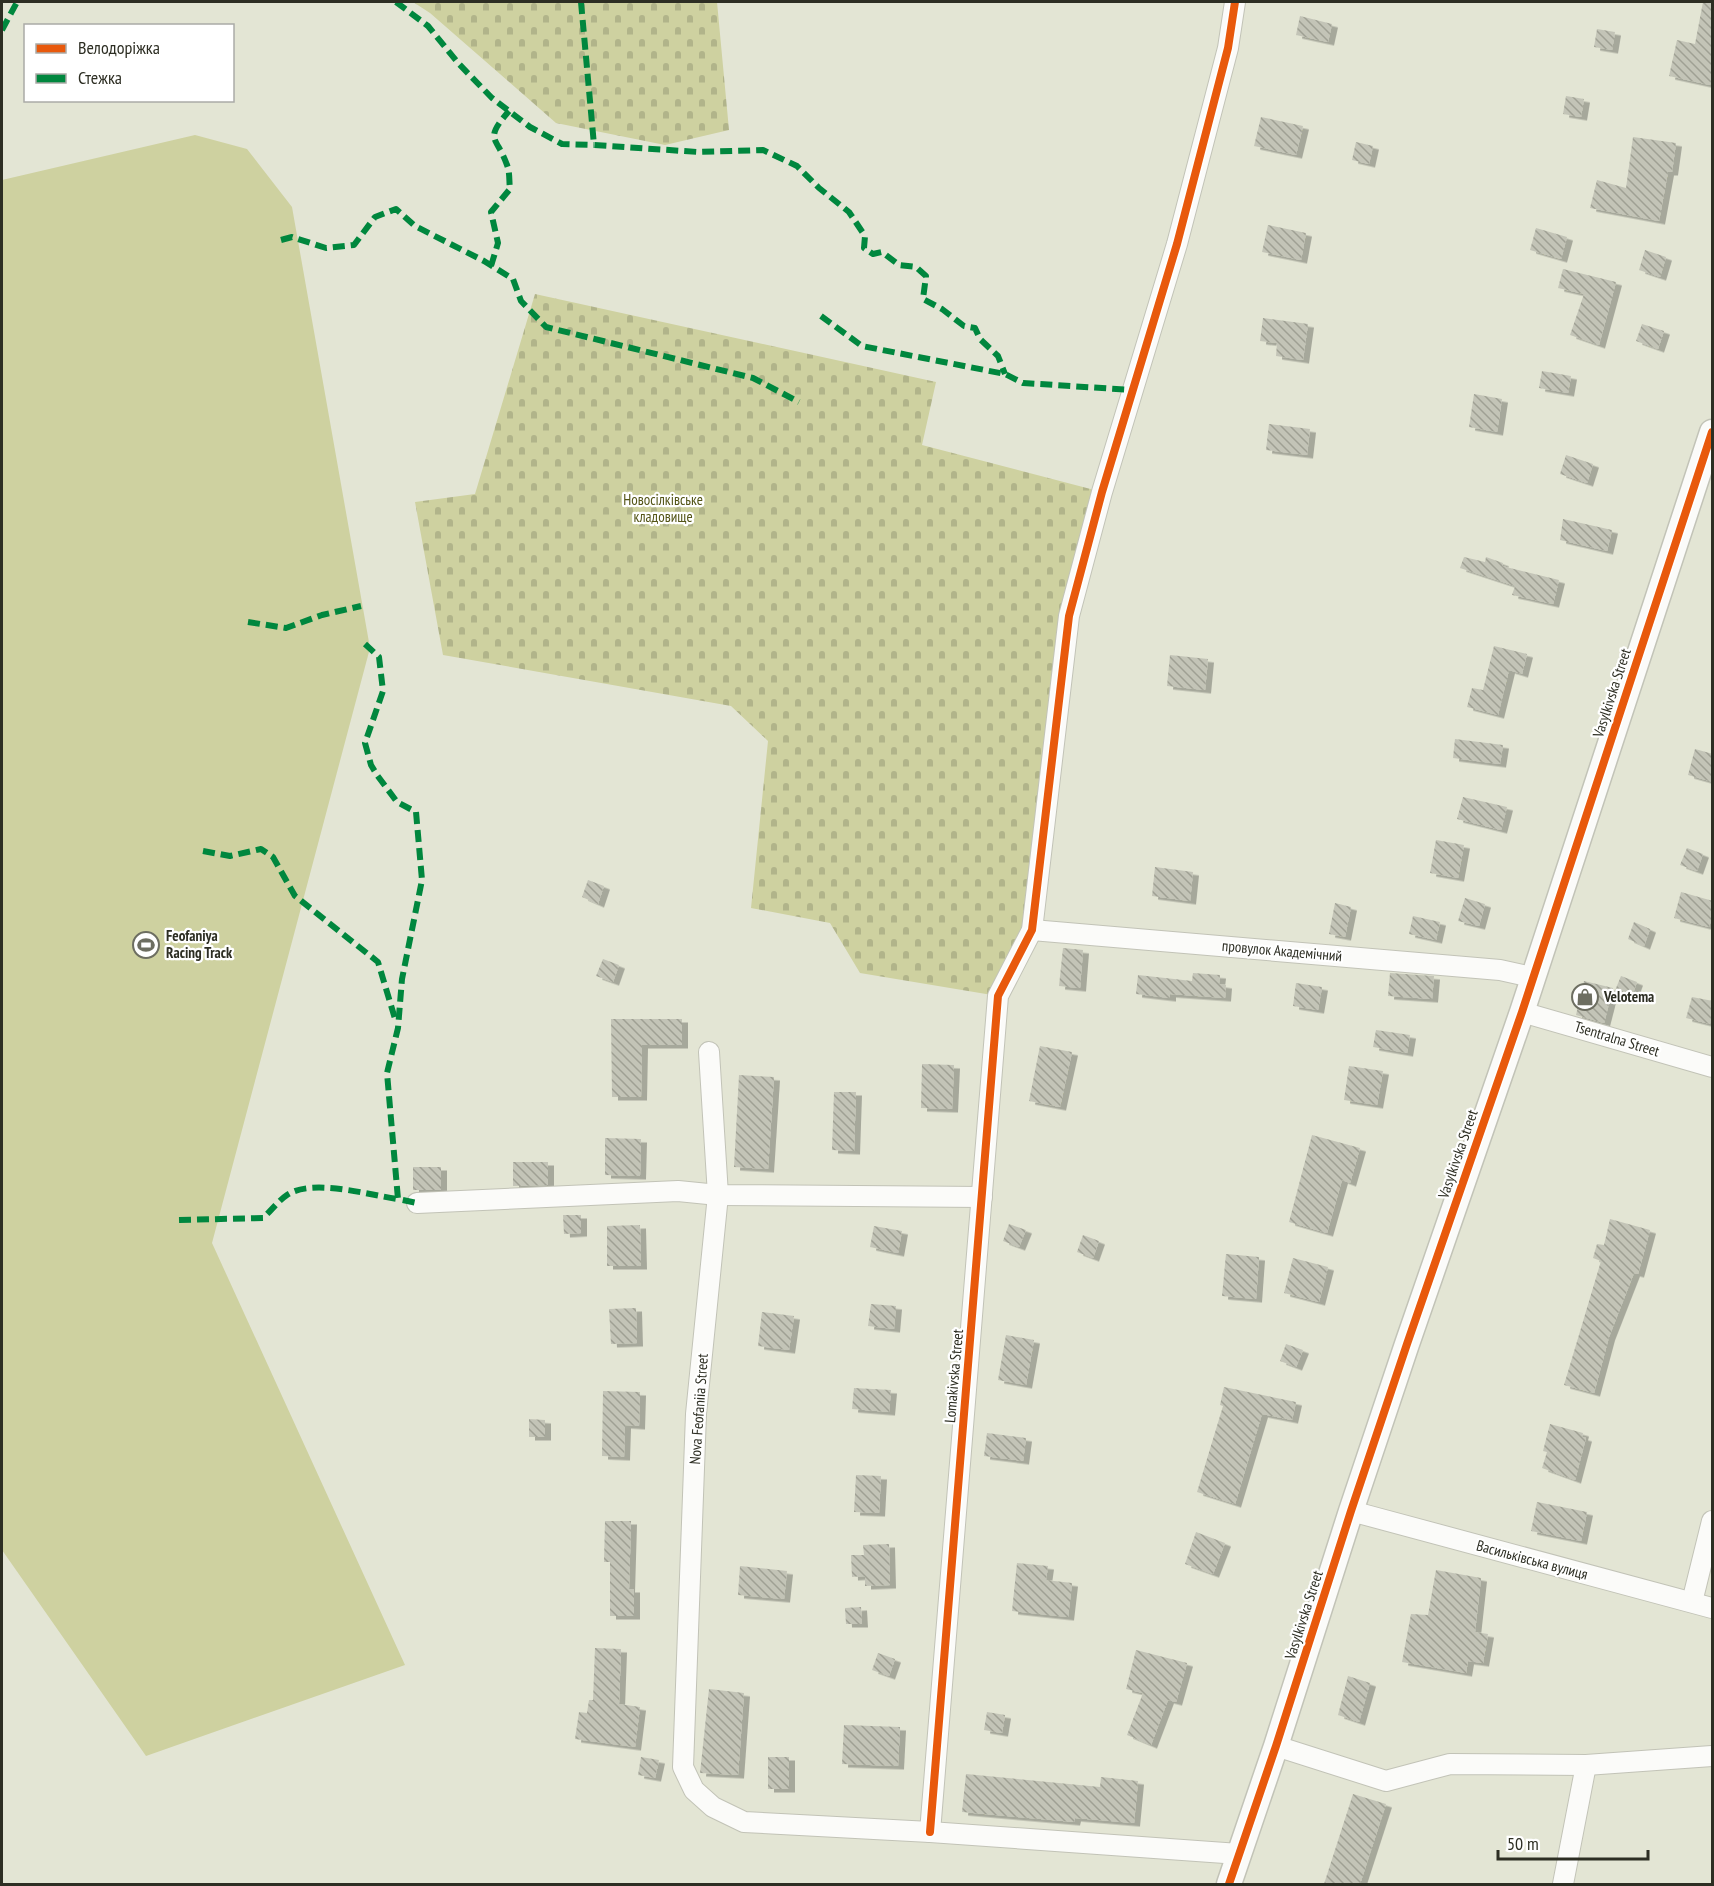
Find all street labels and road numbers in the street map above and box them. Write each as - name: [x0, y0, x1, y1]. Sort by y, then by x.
- street label: Vasylkivska Street: [1588, 646, 1635, 741]
- street label: провулок Академічний: [1221, 936, 1343, 965]
- street label: Tsentralna Street: [1572, 1017, 1662, 1060]
- street label: Vasylkivska Street: [1433, 1107, 1482, 1202]
- street label: Lomakivska Street: [940, 1328, 967, 1424]
- street label: Nova Feofaniia Street: [685, 1353, 712, 1465]
- street label: Васильківська вулиця: [1474, 1536, 1590, 1584]
- street label: Vasylkivska Street: [1280, 1568, 1327, 1663]

